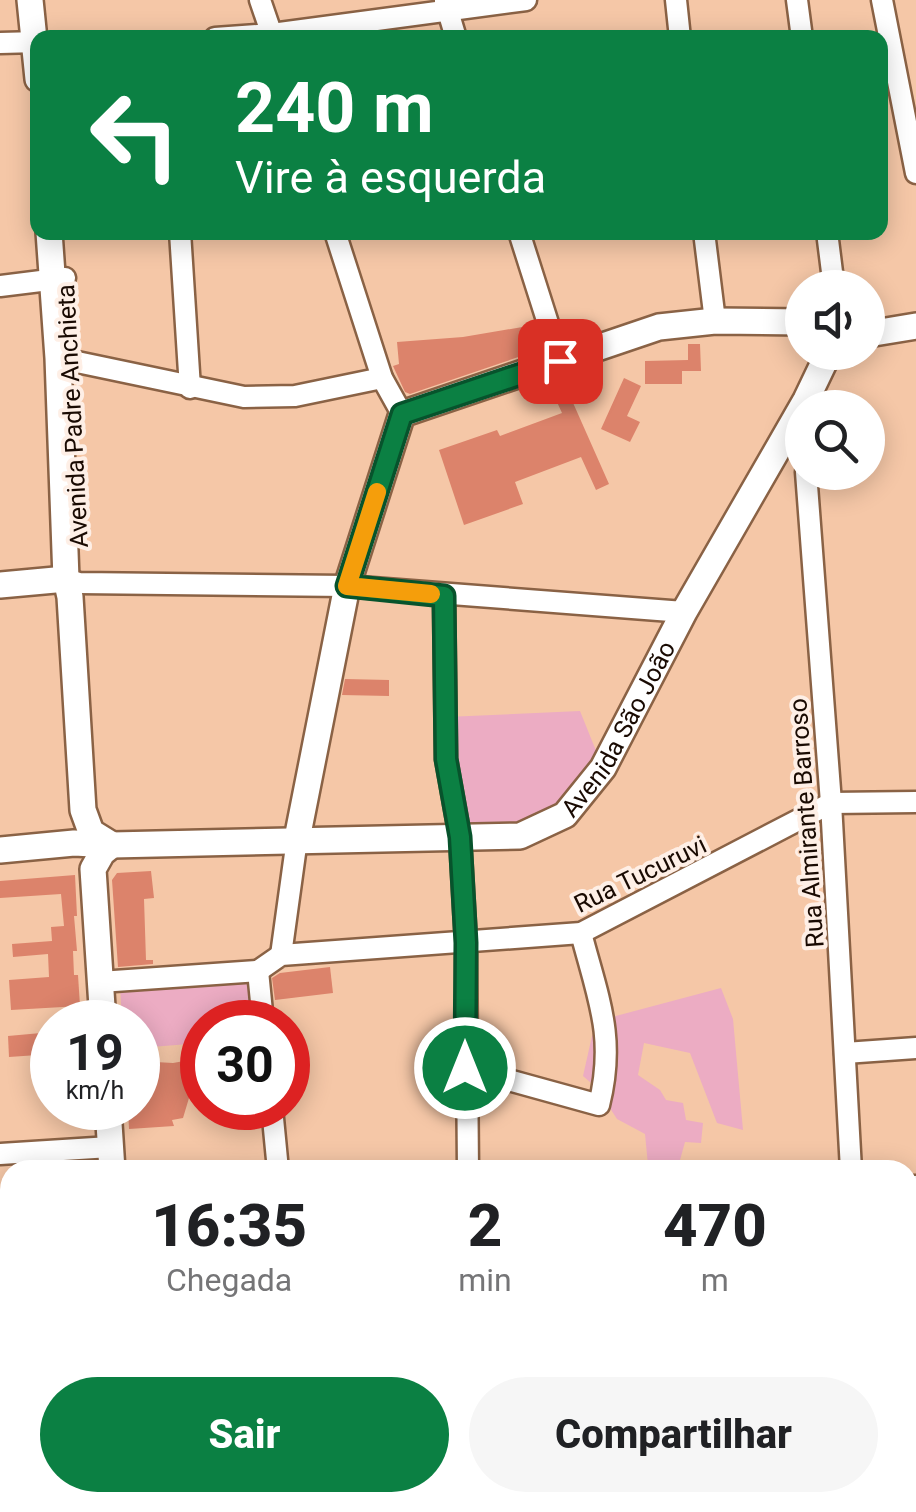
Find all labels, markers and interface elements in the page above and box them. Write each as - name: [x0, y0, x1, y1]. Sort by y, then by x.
- text: 240 m: [235, 67, 434, 149]
- icon: left: [70, 70, 200, 200]
- text: Vire à esquerda: [235, 151, 546, 204]
- map controls: [785, 270, 885, 490]
- button: sound: [785, 270, 885, 370]
- street label: Avenida Padre Anchieta: [51, 283, 94, 548]
- pin: [518, 319, 603, 404]
- icon: arrive: [533, 334, 588, 389]
- button: search: [785, 390, 885, 490]
- street label: Avenida São João: [555, 636, 681, 823]
- street label: Rua Almirante Barroso: [783, 697, 830, 949]
- street label: Rua Tucuruvi: [569, 830, 711, 919]
- speed limit sign: 30: [180, 1000, 310, 1130]
- position arrow: [413, 1016, 517, 1120]
- text: 19: [66, 1024, 124, 1082]
- text: km/h: [66, 1076, 124, 1105]
- text: 16:35: [151, 1190, 307, 1261]
- text: 2: [468, 1190, 502, 1261]
- text: 470: [663, 1190, 767, 1261]
- text: Chegada: [166, 1261, 292, 1299]
- text: min: [458, 1261, 512, 1299]
- text: m: [701, 1261, 729, 1299]
- button: Sair: [40, 1377, 449, 1492]
- button: Compartilhar: [469, 1377, 878, 1492]

